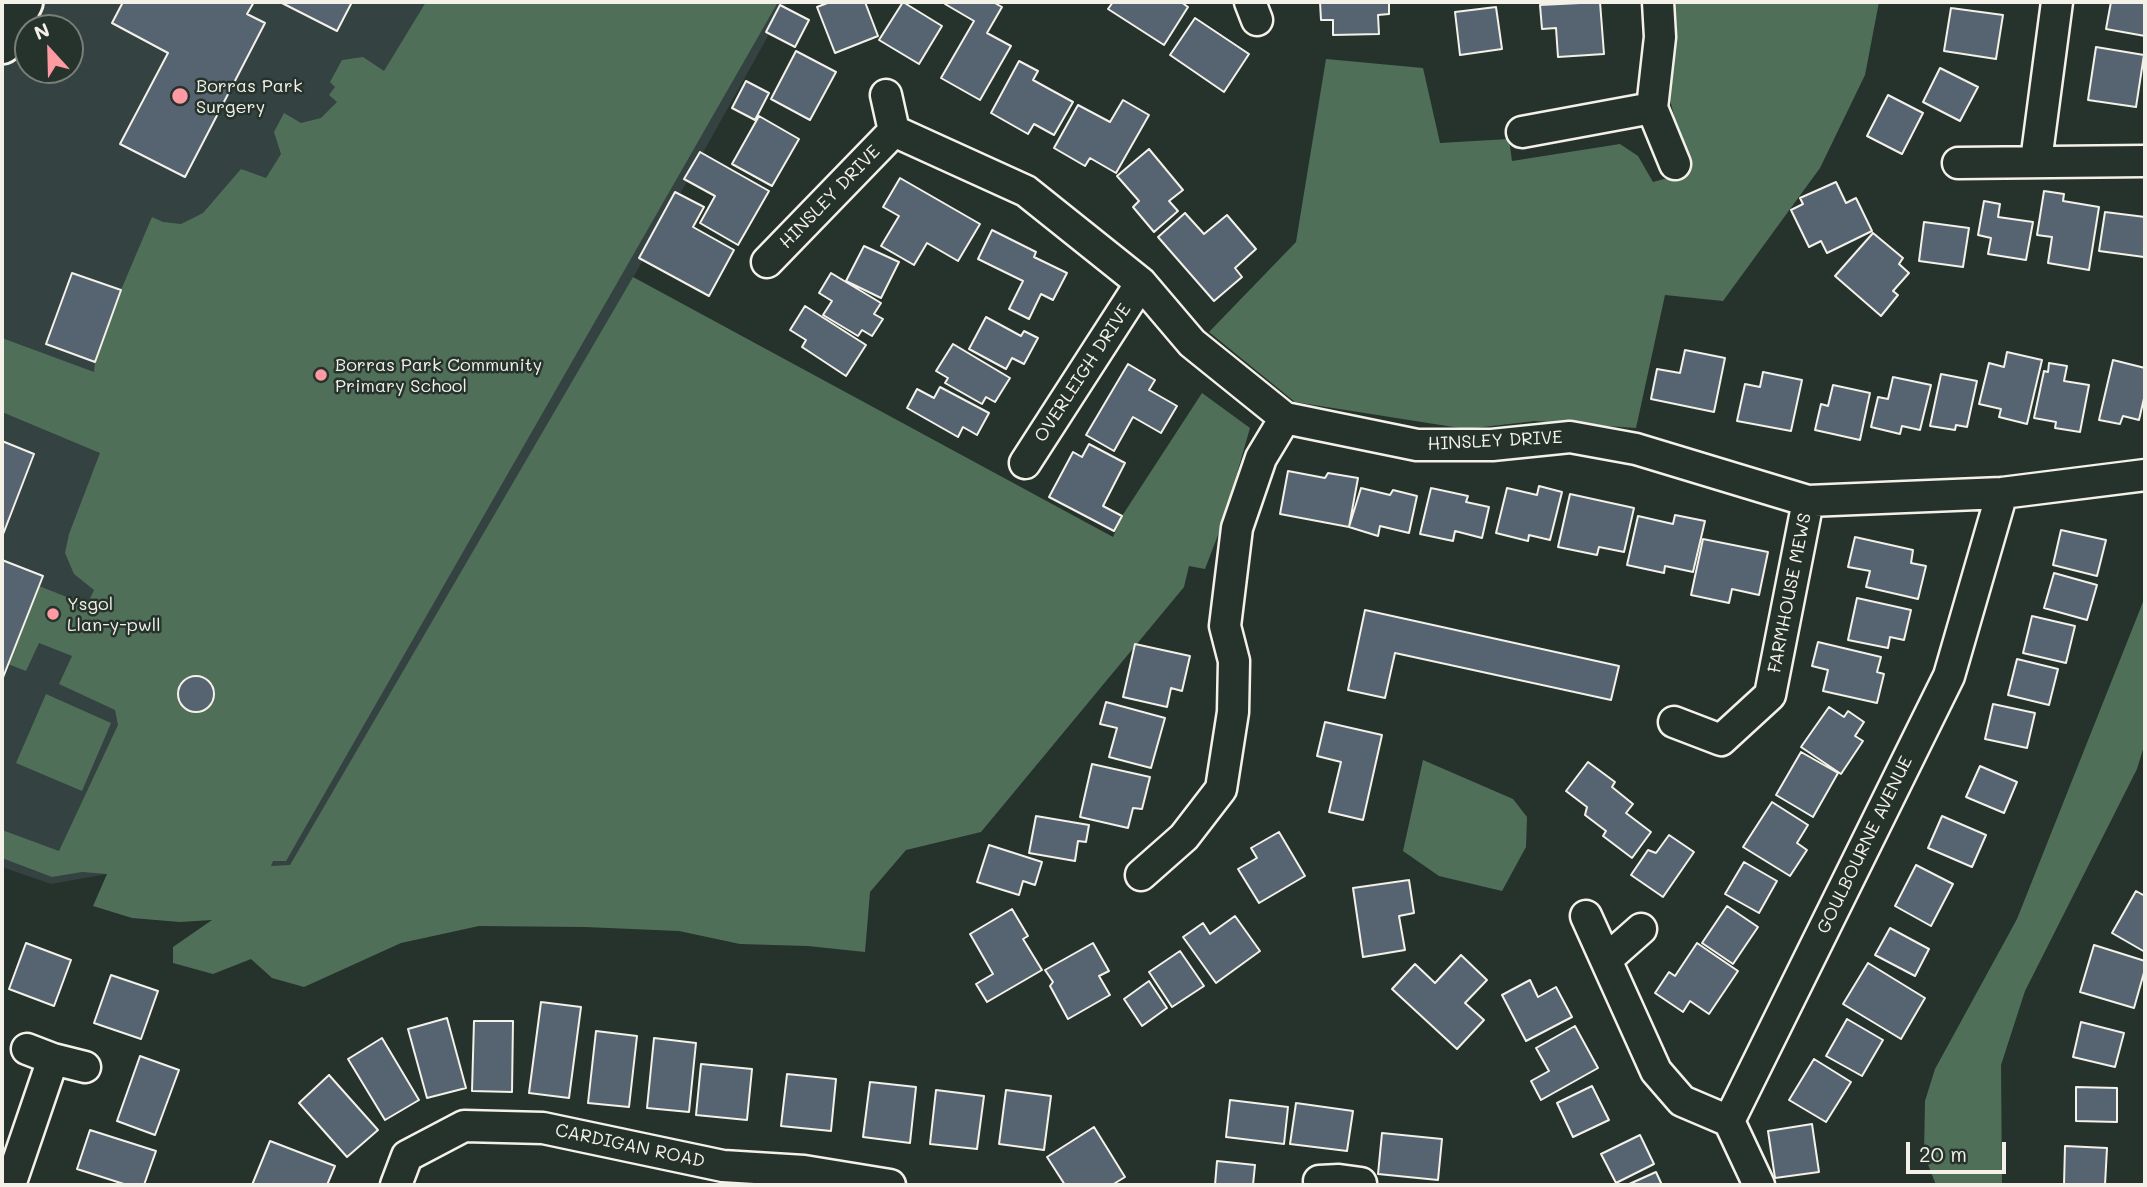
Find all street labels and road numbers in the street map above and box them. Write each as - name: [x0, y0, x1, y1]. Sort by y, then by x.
- street label: HINSLEY DRIVE: [775, 141, 885, 253]
- street label: OVERLEIGH DRIVE: [1030, 300, 1136, 446]
- street label: HINSLEY DRIVE: [1427, 427, 1563, 455]
- street label: FARMHOUSE MEWS: [1764, 511, 1816, 675]
- street label: GOULBOURNE AVENUE: [1813, 753, 1917, 937]
- street label: CARDIGAN ROAD: [553, 1120, 707, 1172]

